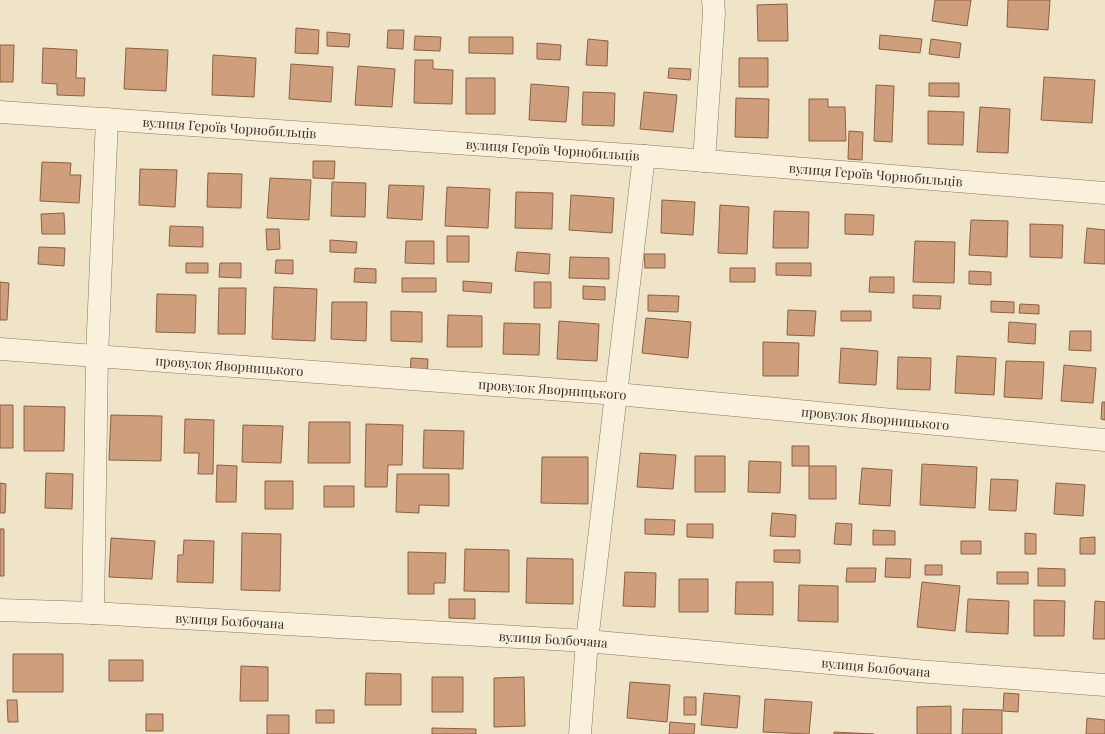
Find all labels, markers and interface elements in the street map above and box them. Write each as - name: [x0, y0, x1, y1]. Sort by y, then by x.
- street label: вулиця Героїв Чорнобильців: [142, 113, 317, 142]
- street label: вулиця Героїв Чорнобильців: [465, 135, 640, 164]
- street label: вулиця Героїв Чорнобильців: [788, 159, 963, 190]
- street label: провулок Яворницького: [155, 351, 304, 379]
- street label: провулок Яворницького: [478, 375, 627, 403]
- street label: провулок Яворницького: [800, 402, 950, 433]
- street label: вулиця Болбочана: [175, 609, 285, 632]
- street label: вулиця Болбочана: [498, 627, 609, 651]
- street label: вулиця Болбочана: [821, 653, 932, 680]

